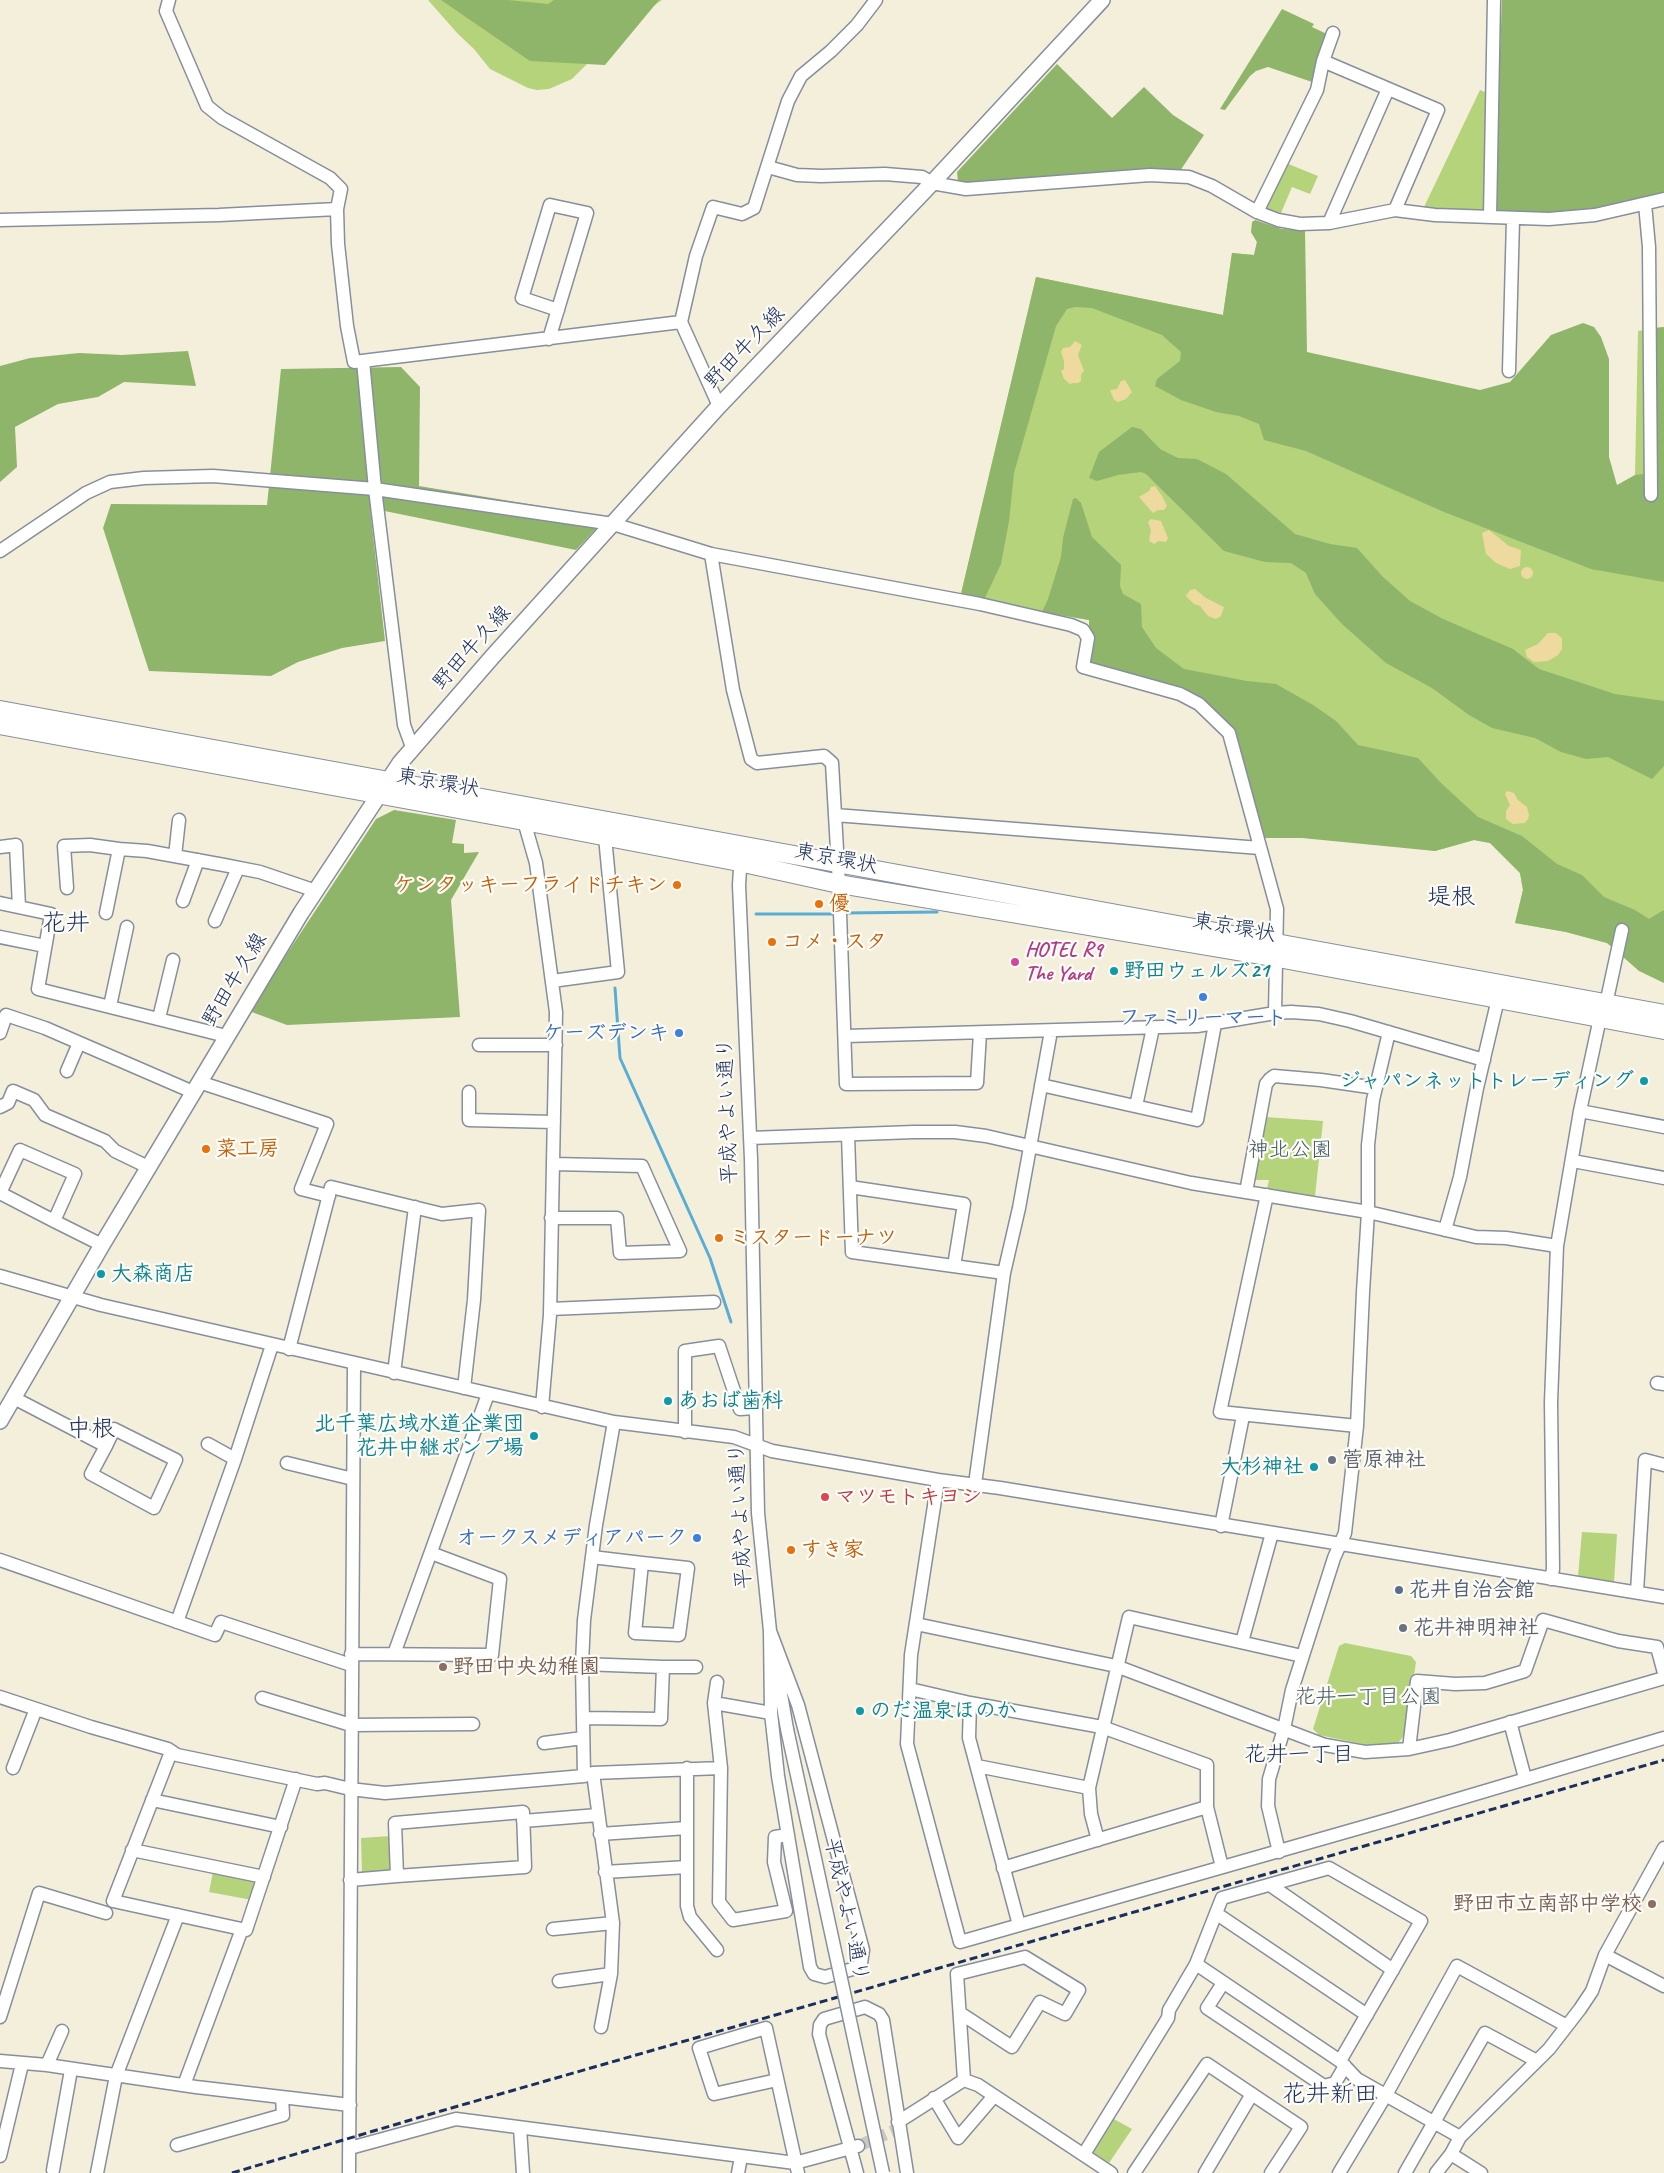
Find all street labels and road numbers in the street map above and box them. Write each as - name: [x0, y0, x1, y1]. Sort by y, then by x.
- street label: 野田牛久線: [699, 301, 791, 395]
- street label: 野田牛久線: [428, 601, 516, 695]
- street label: 東京環状: [394, 763, 482, 803]
- street label: 東京環状: [792, 839, 880, 879]
- street label: 東京環状: [1190, 908, 1278, 948]
- street label: 野田牛久線: [197, 929, 273, 1031]
- street label: 平成やよい通り: [713, 1037, 743, 1185]
- street label: 平成やよい通り: [725, 1442, 757, 1590]
- street label: 平成やよい通り: [818, 1835, 874, 1985]

